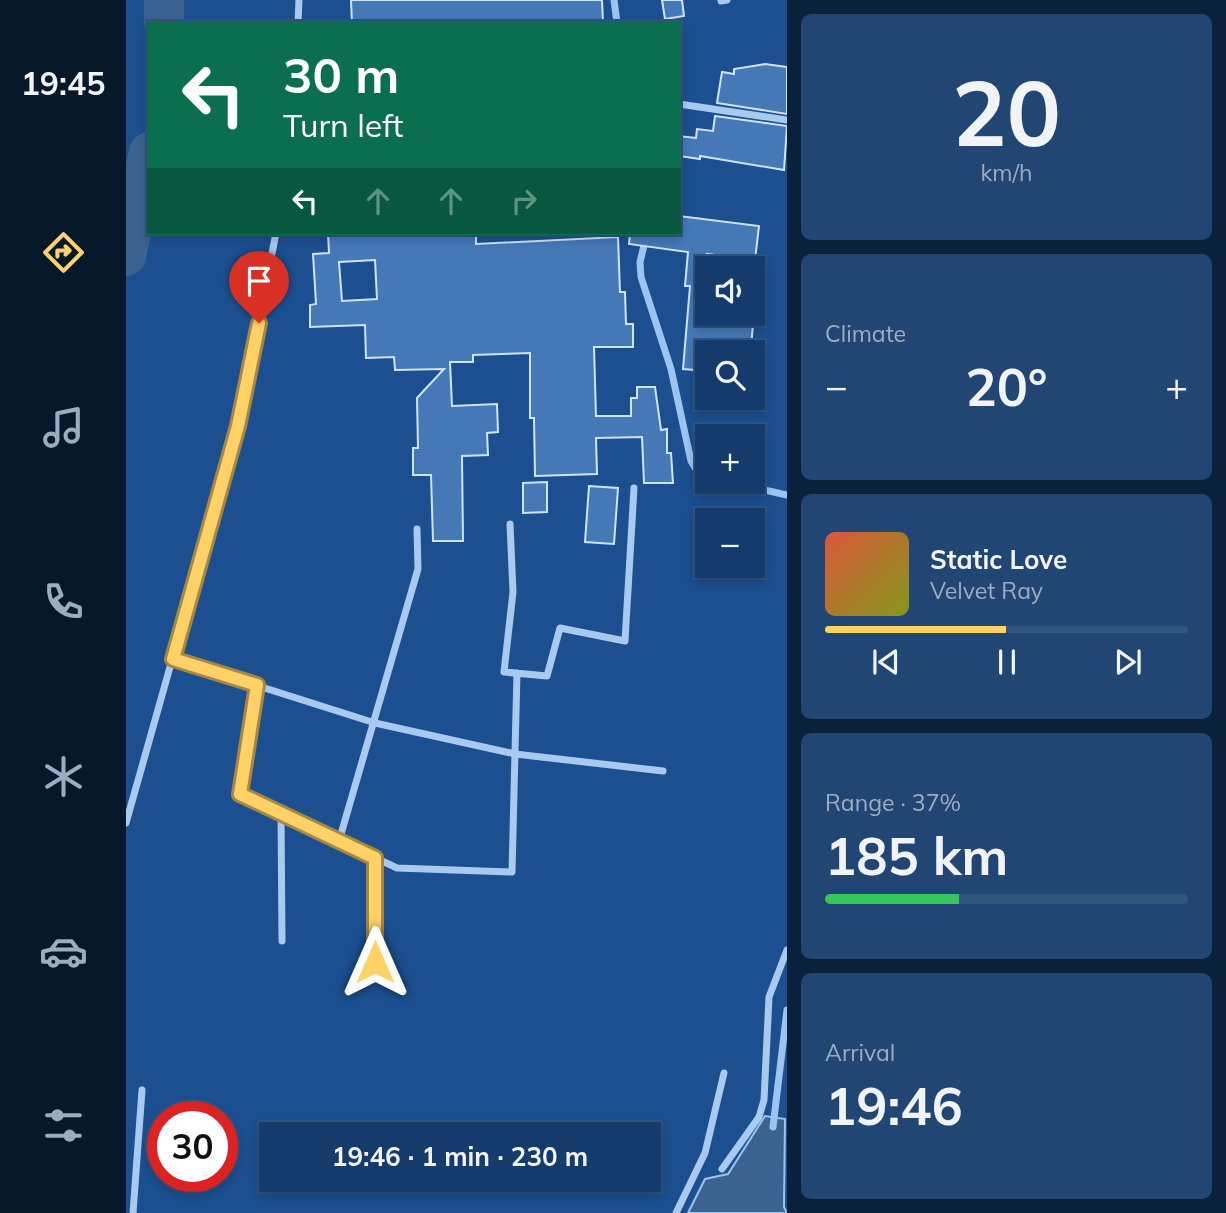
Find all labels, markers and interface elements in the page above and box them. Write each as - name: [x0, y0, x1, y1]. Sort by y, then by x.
- text: 30 m: [283, 44, 399, 105]
- icon: left: [168, 49, 259, 140]
- text: 20: [952, 55, 1061, 169]
- text: 19:45: [21, 63, 105, 103]
- text: Turn left: [283, 105, 403, 145]
- text: km/h: [980, 158, 1033, 187]
- icon: left: [286, 182, 324, 220]
- icon: ahead: [359, 182, 397, 220]
- icon: ahead: [432, 182, 470, 220]
- icon: right: [505, 182, 543, 220]
- icon: directions: [39, 228, 88, 277]
- pin: [229, 251, 289, 323]
- map controls: [695, 256, 765, 578]
- button: sound: [695, 256, 765, 326]
- icon: arrive: [240, 262, 278, 300]
- text: Climate: [825, 319, 906, 348]
- button: search: [695, 340, 765, 410]
- text: 20°: [965, 354, 1048, 419]
- text: −: [825, 362, 848, 410]
- text: +: [1165, 362, 1188, 410]
- icon: music: [39, 403, 88, 452]
- button: +: [695, 424, 765, 494]
- button: −: [695, 508, 765, 578]
- text: Static Love: [930, 543, 1067, 576]
- text: Velvet Ray: [930, 576, 1043, 605]
- icon: phone: [39, 577, 88, 626]
- icon: previous: [867, 643, 905, 681]
- icon: pause: [988, 643, 1026, 681]
- icon: next: [1109, 643, 1147, 681]
- icon: climate: [39, 752, 88, 801]
- text: Range · 37%: [825, 788, 961, 817]
- text: 185 km: [825, 823, 1008, 888]
- position arrow: [338, 925, 412, 999]
- icon: car: [39, 927, 88, 976]
- text: Arrival: [825, 1038, 895, 1067]
- text: 19:46: [825, 1073, 963, 1138]
- icon: filters: [39, 1101, 88, 1150]
- speed limit sign: 30: [147, 1101, 238, 1192]
- text: 19:46 · 1 min · 230 m: [332, 1140, 588, 1173]

